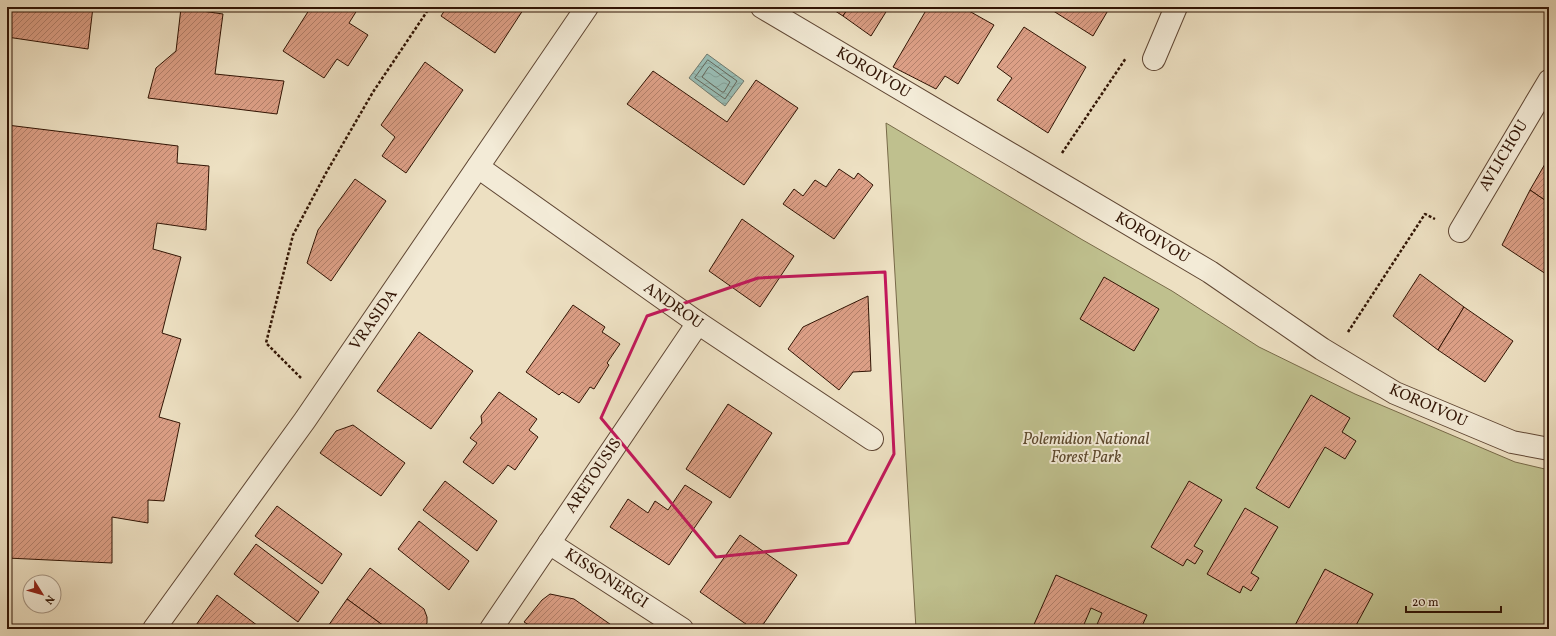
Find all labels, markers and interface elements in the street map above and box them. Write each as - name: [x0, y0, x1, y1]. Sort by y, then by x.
- street label: KOROIVOU: [832, 42, 915, 104]
- street label: AVLICHOU: [1474, 116, 1534, 196]
- street label: KOROIVOU: [1111, 207, 1194, 269]
- street label: ANDROU: [639, 277, 707, 335]
- street label: VRASIDA: [345, 285, 403, 355]
- street label: KOROIVOU: [1385, 379, 1471, 433]
- park label: Polemidion National Forest Park: [1023, 429, 1149, 469]
- street label: ARETOUSIS: [561, 434, 627, 518]
- street label: KISSONERGI: [560, 544, 652, 614]
- north arrow: [22, 574, 62, 614]
- scale bar: [1406, 588, 1501, 614]
- text: N: [40, 591, 57, 607]
- text: 20 m: [1412, 595, 1439, 611]

